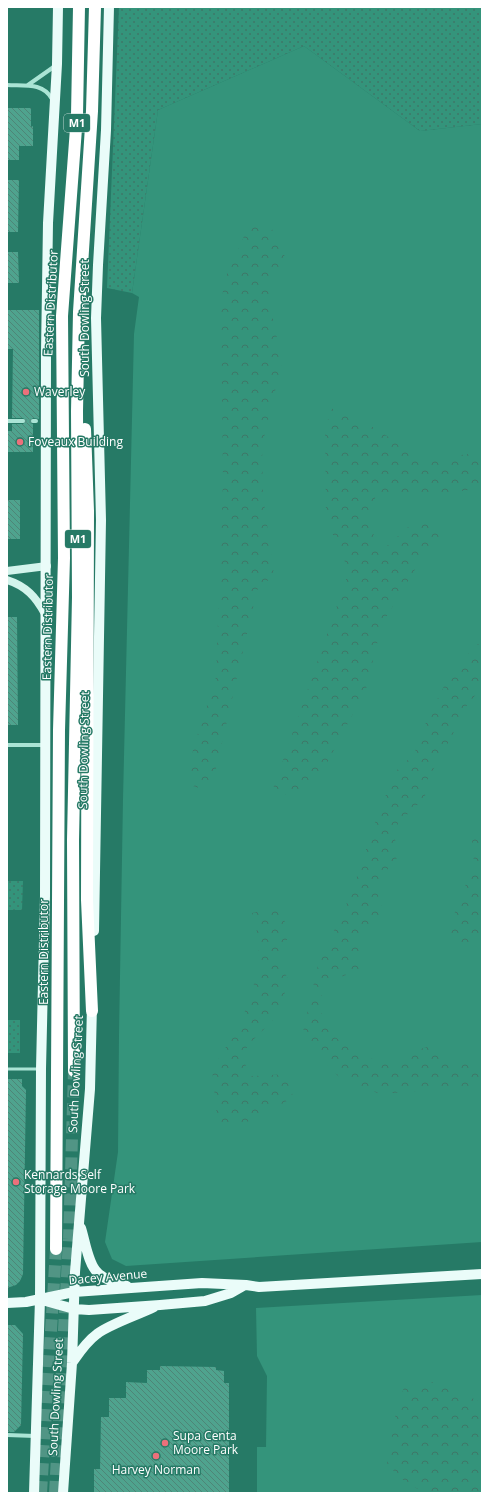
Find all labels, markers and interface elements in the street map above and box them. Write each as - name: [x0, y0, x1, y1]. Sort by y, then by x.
- road number: M1: [64, 114, 90, 132]
- street label: Eastern Distributor: [39, 249, 62, 356]
- street label: South Dowling Street: [76, 259, 93, 377]
- place label: Waverley: [34, 383, 86, 400]
- marker: Waverley: [21, 387, 31, 397]
- place label: Foveaux Building: [28, 433, 123, 450]
- marker: Foveaux Building: [15, 437, 25, 447]
- road number: M1: [65, 530, 91, 548]
- street label: Eastern Distributor: [38, 574, 57, 680]
- street label: South Dowling Street: [74, 691, 93, 809]
- street label: Eastern Distributor: [35, 899, 52, 1005]
- street label: South Dowling Street: [64, 1015, 87, 1133]
- place label: Kennards Self Storage Moore Park: [24, 1166, 136, 1197]
- marker: Kennards Self Storage Moore Park: [11, 1177, 21, 1187]
- street label: Dacey Avenue: [68, 1265, 148, 1288]
- street label: South Dowling Street: [44, 1338, 67, 1456]
- place label: Supa Centa Moore Park: [173, 1427, 239, 1458]
- marker: Supa Centa Moore Park: [160, 1438, 170, 1448]
- marker: Harvey Norman: [151, 1451, 161, 1461]
- place label: Harvey Norman: [112, 1461, 200, 1478]

